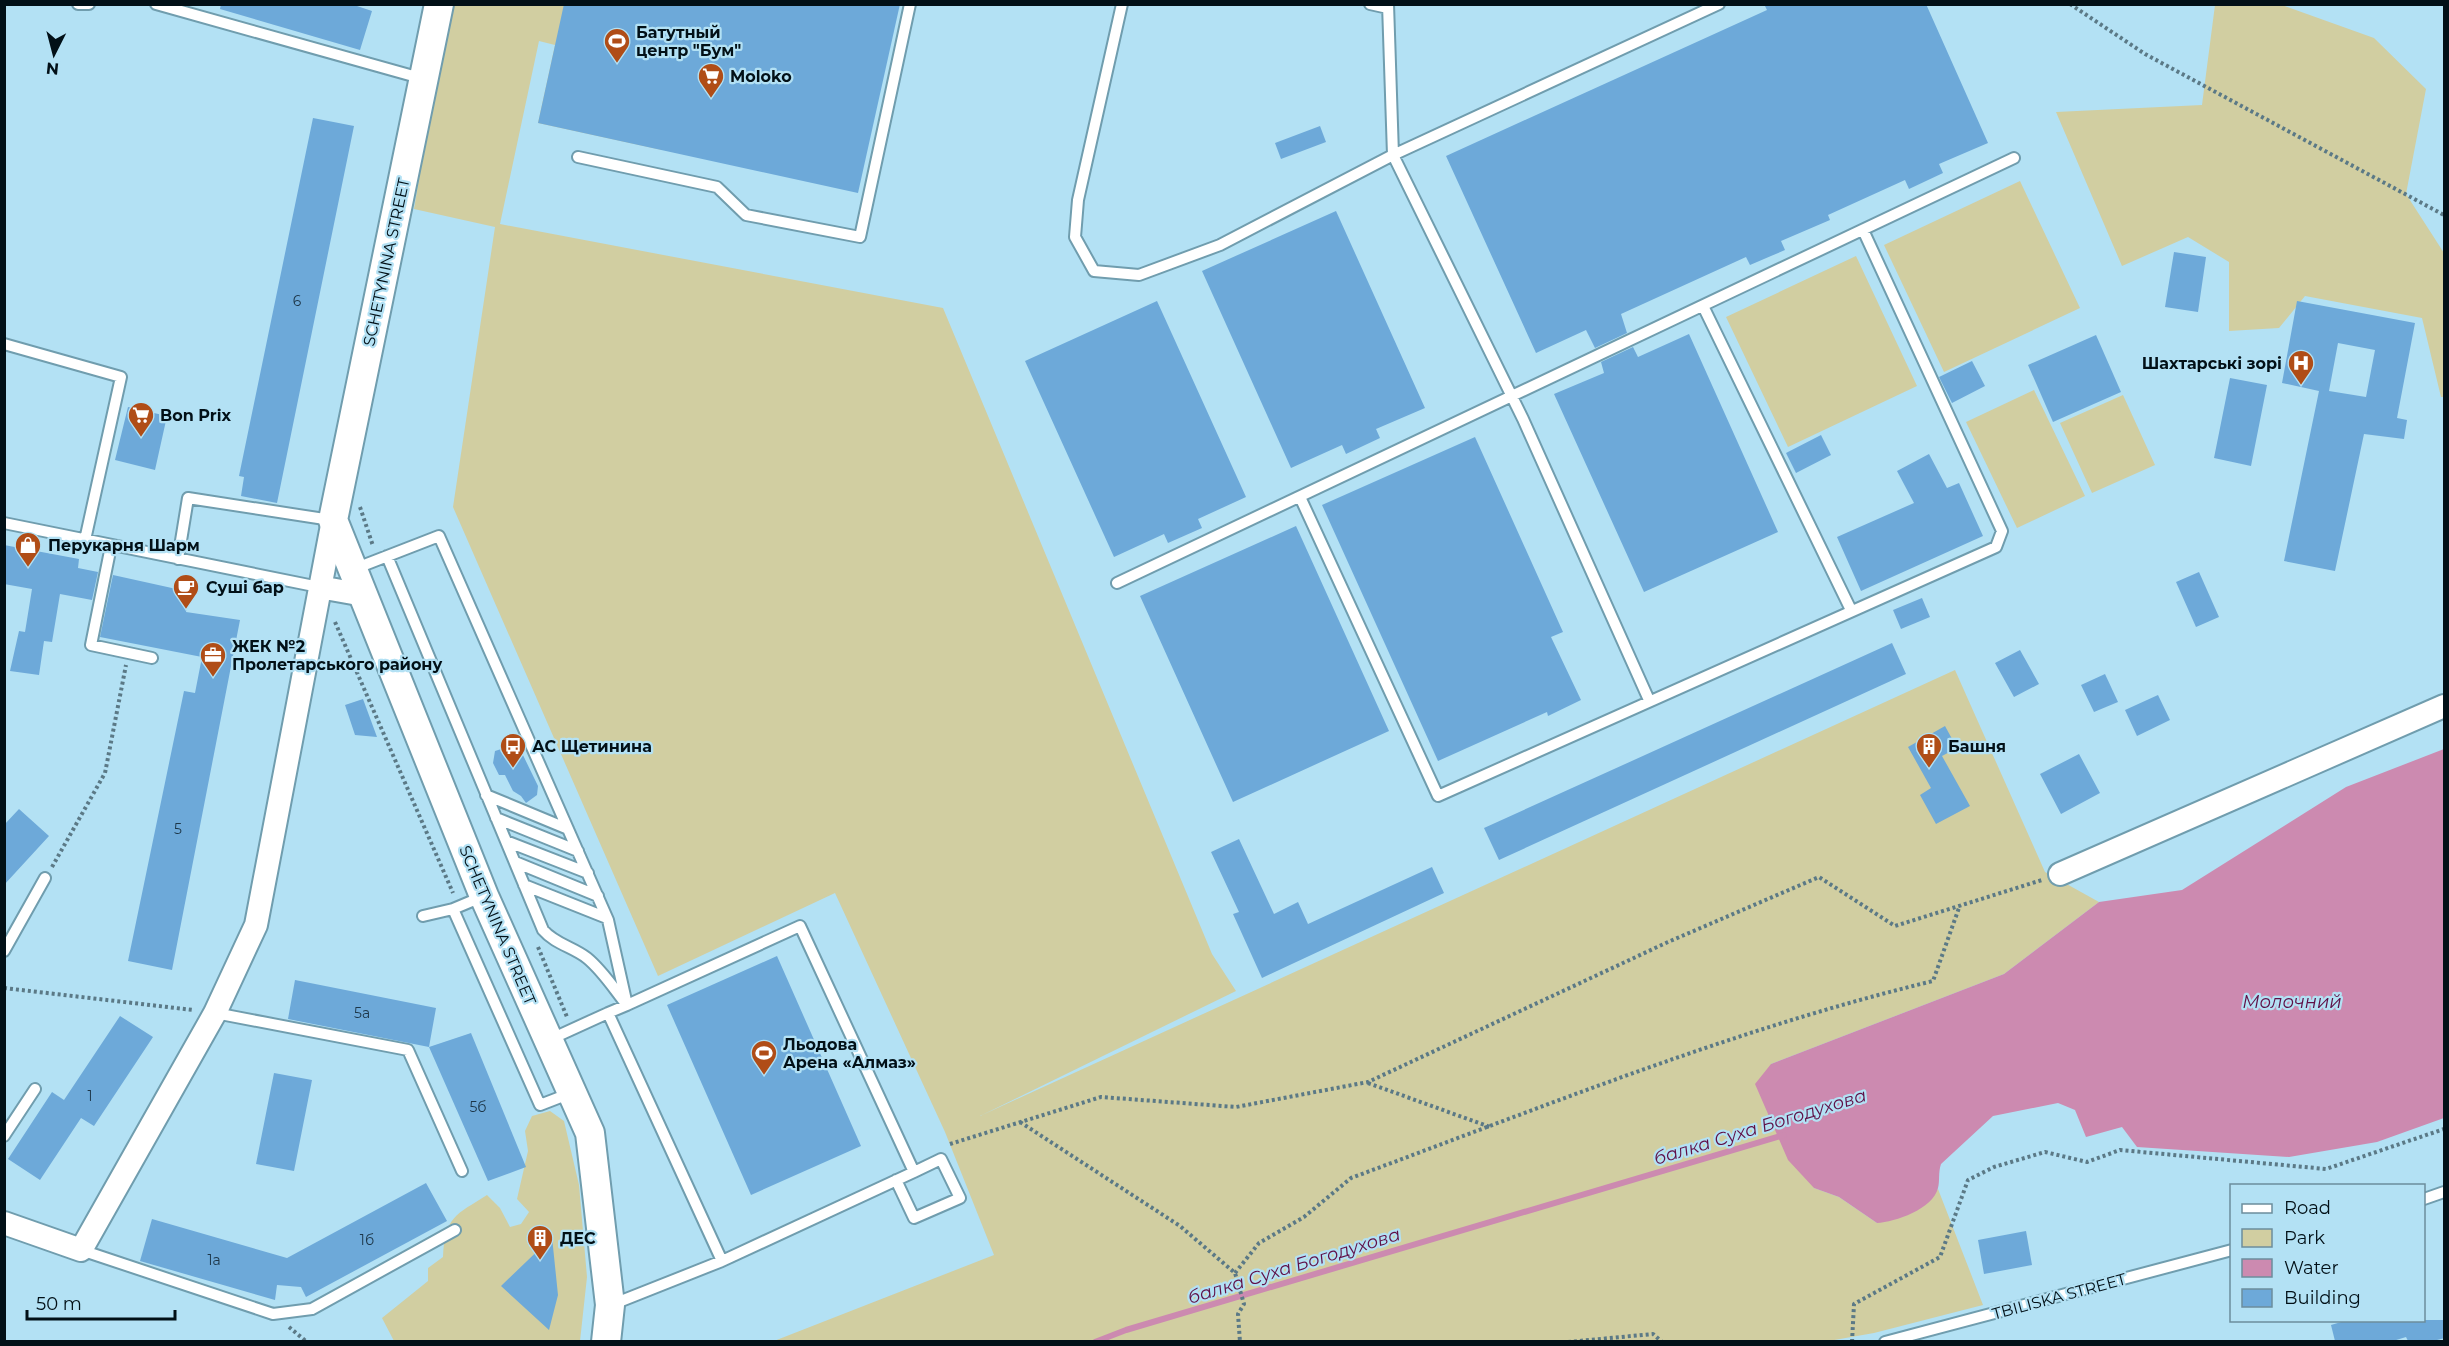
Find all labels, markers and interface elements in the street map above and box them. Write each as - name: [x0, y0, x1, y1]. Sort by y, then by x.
- place label: Батутный центр "Бум": [636, 23, 741, 60]
- north arrow: [24, 24, 84, 84]
- sports icon: Батутный центр "Бум": [602, 26, 632, 64]
- text: N: [45, 58, 60, 79]
- supermarket icon: Moloko: [696, 61, 726, 99]
- place label: Moloko: [730, 67, 792, 86]
- street label: SCHETYNINA STREET: [359, 175, 414, 348]
- house number: 6: [293, 292, 302, 310]
- hospital icon: Шахтарські зорі: [2286, 348, 2316, 386]
- place label: Шахтарські зорі: [2142, 354, 2282, 373]
- supermarket icon: Bon Prix: [126, 400, 156, 438]
- place label: Bon Prix: [160, 406, 232, 425]
- shop icon: Перукарня Шарм: [13, 530, 43, 568]
- place label: Перукарня Шарм: [48, 536, 200, 555]
- cafe icon: Суші бар: [171, 572, 201, 610]
- place label: Суші бар: [206, 578, 284, 597]
- place label: ЖЕК №2 Пролетарського району: [232, 637, 442, 674]
- office icon: ЖЕК №2 Пролетарського району: [198, 640, 228, 678]
- bus stop icon: АС Щетинина: [498, 731, 528, 769]
- building icon: Башня: [1914, 731, 1944, 769]
- place label: АС Щетинина: [532, 737, 652, 756]
- place label: Башня: [1948, 737, 2006, 756]
- house number: 5: [174, 820, 182, 838]
- street label: SCHETYNINA STREET: [455, 843, 540, 1009]
- water label: Молочний: [2242, 991, 2342, 1013]
- house number: 5а: [354, 1004, 370, 1022]
- place label: Льодова Арена «Алмаз»: [783, 1035, 916, 1072]
- sports icon: Льодова Арена «Алмаз»: [749, 1038, 779, 1076]
- water label: балка Суха Богодухова: [1651, 1084, 1869, 1170]
- house number: 1: [87, 1087, 93, 1105]
- house number: 5б: [469, 1098, 487, 1116]
- legend: [2230, 1184, 2425, 1322]
- text: Road: [2284, 1197, 2331, 1219]
- building icon: ДЕС: [525, 1223, 555, 1261]
- water label: балка Суха Богодухова: [1185, 1223, 1403, 1309]
- text: Park: [2284, 1227, 2325, 1249]
- place label: ДЕС: [560, 1229, 596, 1248]
- house number: 1б: [360, 1231, 374, 1249]
- house number: 1а: [207, 1251, 221, 1269]
- text: Water: [2284, 1257, 2339, 1279]
- street label: TBILISKA STREET: [1990, 1269, 2129, 1323]
- scale bar: [27, 1283, 176, 1321]
- text: Building: [2284, 1287, 2361, 1309]
- text: 50 m: [36, 1293, 82, 1315]

